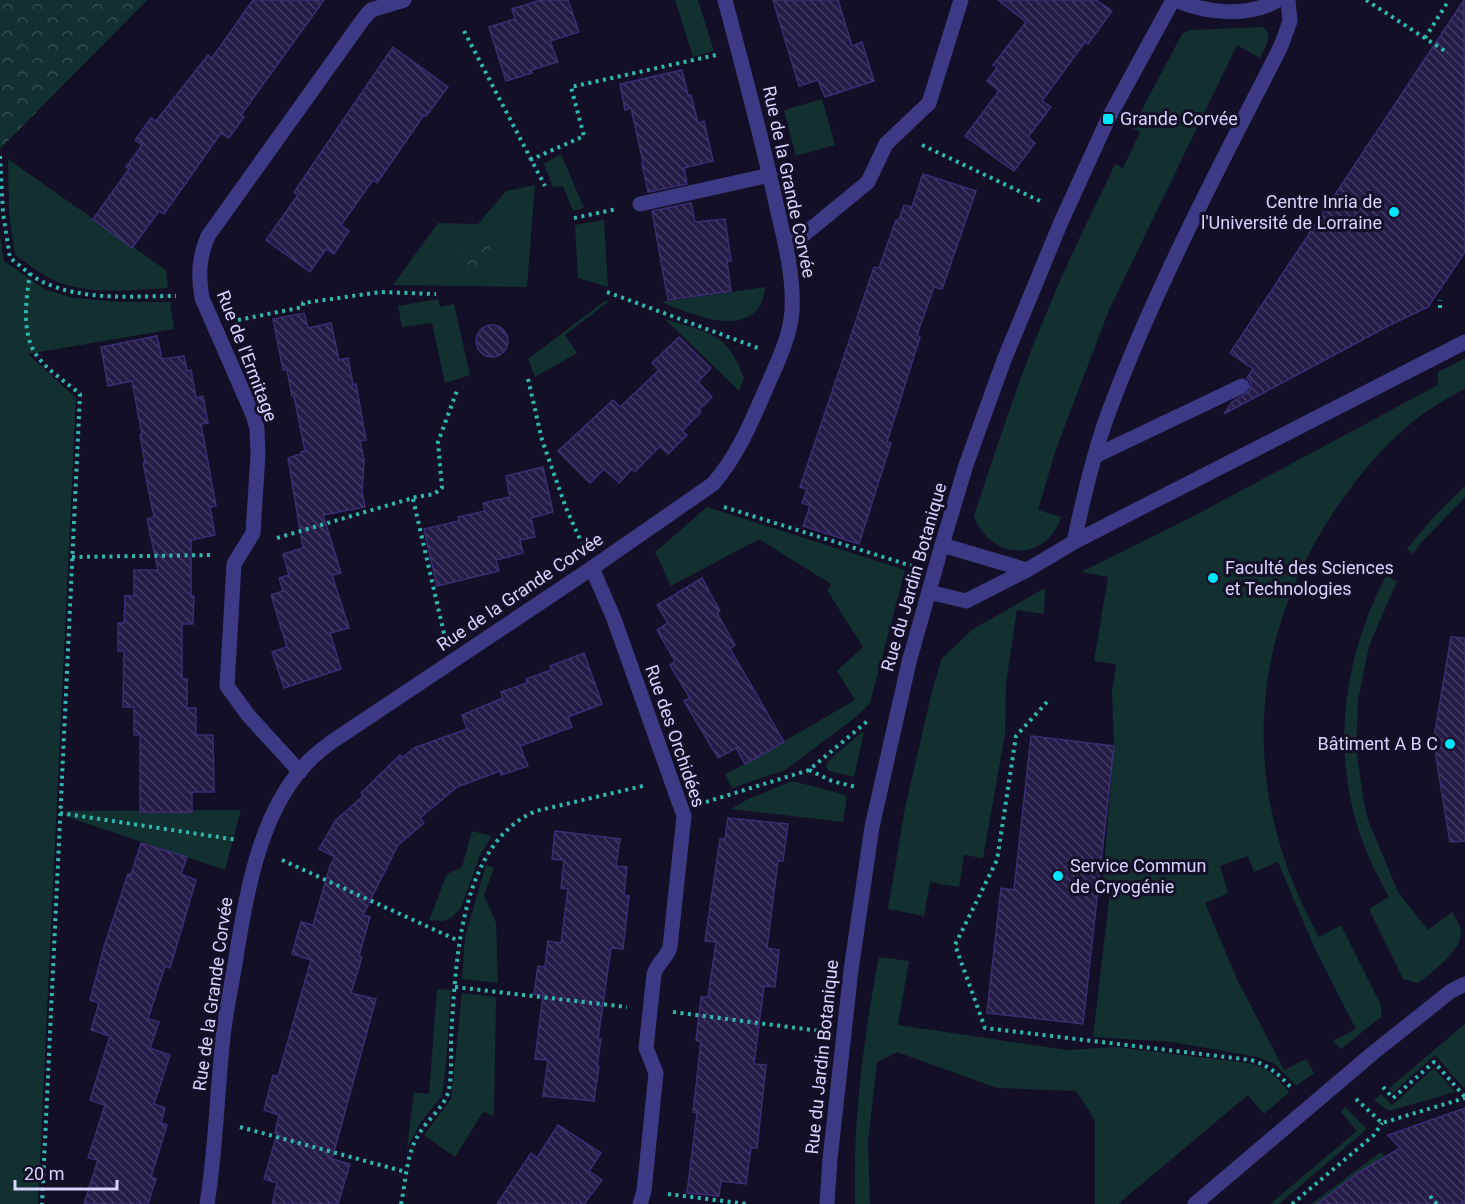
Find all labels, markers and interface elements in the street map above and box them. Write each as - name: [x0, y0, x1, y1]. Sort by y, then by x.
- street label: Rue de la Grande Corvée: [759, 84, 820, 280]
- place label: Grande Corvée: [1120, 108, 1238, 129]
- marker: Grande Corvée: [1101, 112, 1115, 126]
- place label: Centre Inria de l'Université de Lorraine: [1201, 191, 1382, 233]
- marker: Centre Inria de l'Université de Lorraine: [1387, 205, 1401, 219]
- street label: Rue de l'Ermitage: [213, 287, 282, 424]
- street label: Rue du Jardin Botanique: [877, 480, 951, 674]
- street label: Rue de la Grande Corvée: [433, 528, 607, 655]
- place label: Faculté des Sciences et Technologies: [1225, 557, 1394, 599]
- marker: Faculté des Sciences et Technologies: [1206, 571, 1220, 585]
- street label: Rue des Orchidées: [641, 662, 710, 810]
- place label: Bâtiment A B C: [1318, 733, 1438, 754]
- marker: Bâtiment A B C: [1443, 737, 1457, 751]
- place label: Service Commun de Cryogénie: [1070, 855, 1206, 897]
- marker: Service Commun de Cryogénie: [1051, 869, 1065, 883]
- street label: Rue de la Grande Corvée: [188, 896, 237, 1092]
- street label: Rue du Jardin Botanique: [801, 959, 842, 1155]
- scale bar: [15, 1153, 117, 1191]
- text: 20 m: [24, 1163, 64, 1184]

